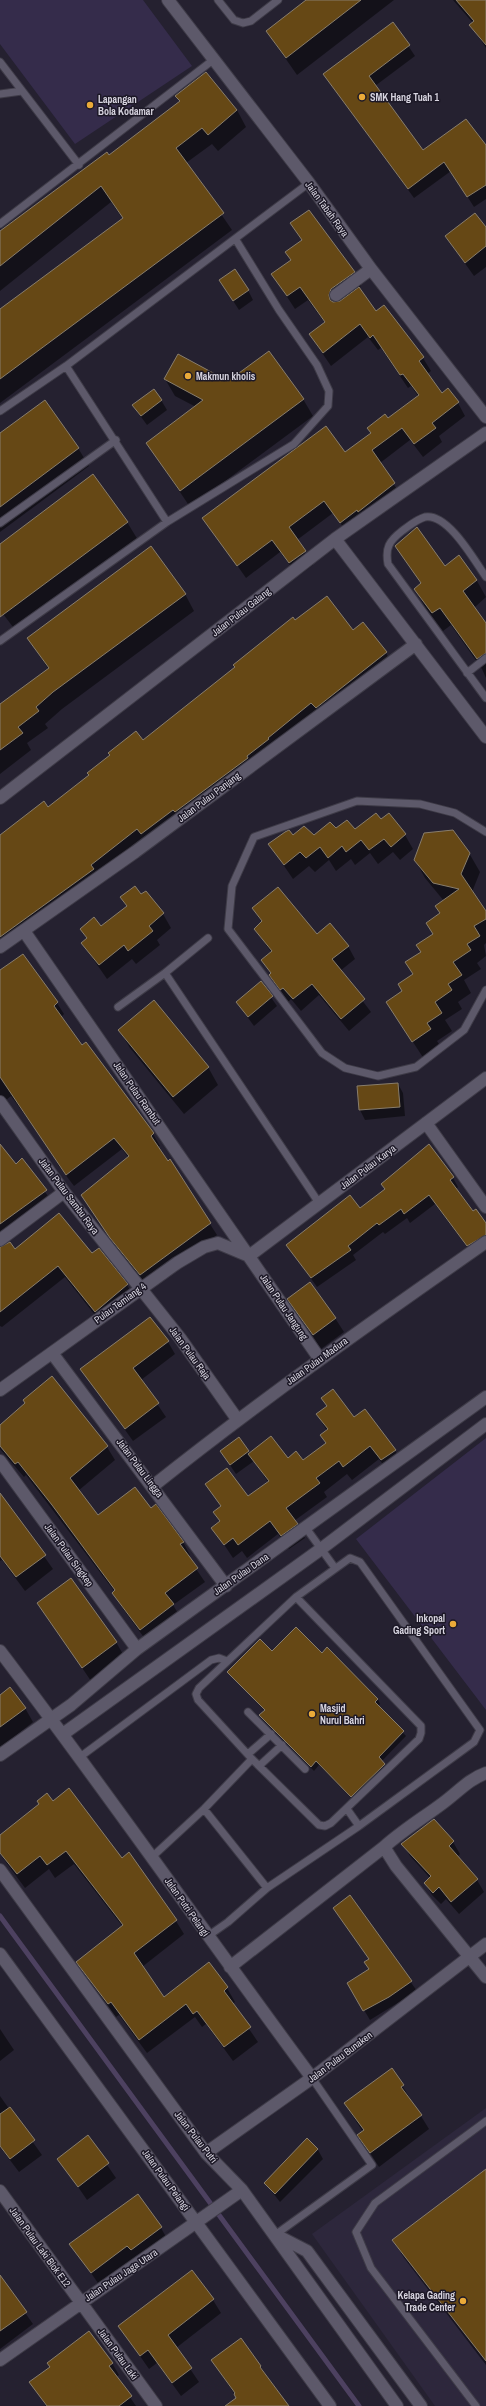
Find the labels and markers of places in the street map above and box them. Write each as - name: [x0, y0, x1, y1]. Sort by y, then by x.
- place label: SMK Hang Tuah 1: [370, 91, 440, 104]
- marker: SMK Hang Tuah 1: [357, 92, 367, 102]
- place label: Lapangan Bola Kodamar: [98, 93, 154, 118]
- marker: Lapangan Bola Kodamar: [85, 100, 95, 110]
- place label: Makmun kholis: [196, 370, 256, 383]
- marker: Makmun kholis: [183, 371, 193, 381]
- place label: Inkopal Gading Sport: [393, 1612, 445, 1637]
- marker: Inkopal Gading Sport: [448, 1619, 458, 1629]
- place label: Masjid Nurul Bahri: [320, 1702, 365, 1727]
- marker: Masjid Nurul Bahri: [307, 1709, 317, 1719]
- place label: Kelapa Gading Trade Center: [398, 2289, 456, 2314]
- marker: Kelapa Gading Trade Center: [458, 2296, 468, 2306]

